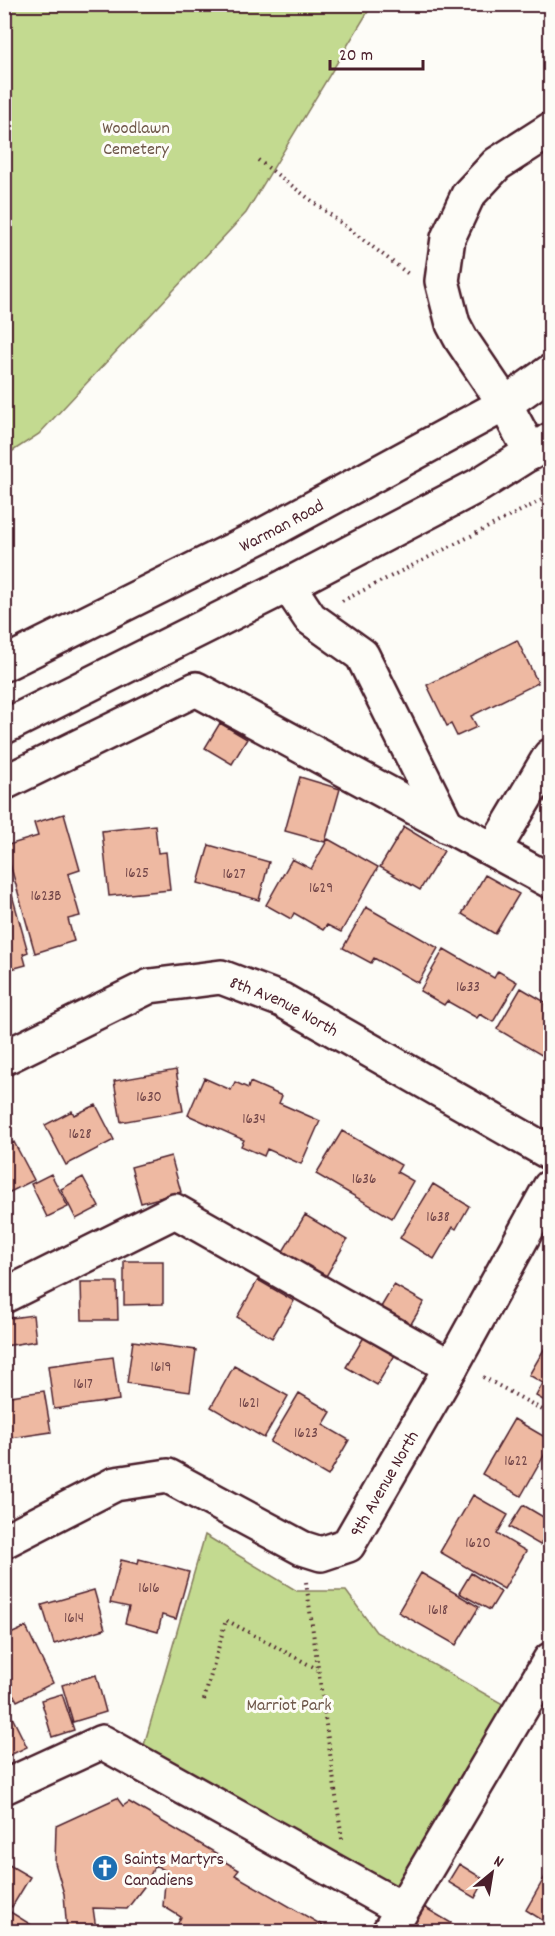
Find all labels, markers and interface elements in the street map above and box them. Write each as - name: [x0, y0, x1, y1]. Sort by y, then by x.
- scale bar: [330, 33, 423, 71]
- text: 20 m: [339, 44, 373, 69]
- park label: Woodlawn Cemetery: [102, 117, 170, 163]
- street label: Warman Road: [236, 494, 329, 560]
- house number: 1625: [125, 863, 149, 885]
- house number: 1627: [223, 864, 246, 886]
- house number: 1629: [309, 878, 333, 900]
- house number: 1623B: [31, 886, 61, 908]
- street label: 8th Avenue North: [226, 971, 342, 1045]
- house number: 1633: [456, 977, 480, 999]
- house number: 1630: [136, 1087, 162, 1109]
- house number: 1634: [242, 1109, 266, 1131]
- house number: 1628: [68, 1124, 92, 1146]
- house number: 1636: [352, 1169, 376, 1191]
- house number: 1638: [426, 1207, 450, 1229]
- house number: 1619: [151, 1357, 171, 1379]
- house number: 1617: [73, 1374, 93, 1396]
- house number: 1621: [239, 1393, 259, 1415]
- house number: 1623: [294, 1423, 318, 1445]
- street label: 9th Avenue North: [345, 1427, 426, 1543]
- house number: 1622: [504, 1451, 528, 1473]
- house number: 1620: [465, 1533, 491, 1555]
- house number: 1616: [138, 1578, 160, 1600]
- house number: 1618: [428, 1600, 448, 1622]
- house number: 1614: [64, 1608, 84, 1630]
- park label: Marriot Park: [246, 1694, 332, 1719]
- north arrow: [462, 1843, 522, 1903]
- place label: Saints Martyrs Canadiens: [124, 1848, 224, 1894]
- text: N: [489, 1850, 508, 1874]
- church icon: Saints Martyrs Canadiens: [90, 1853, 120, 1883]

